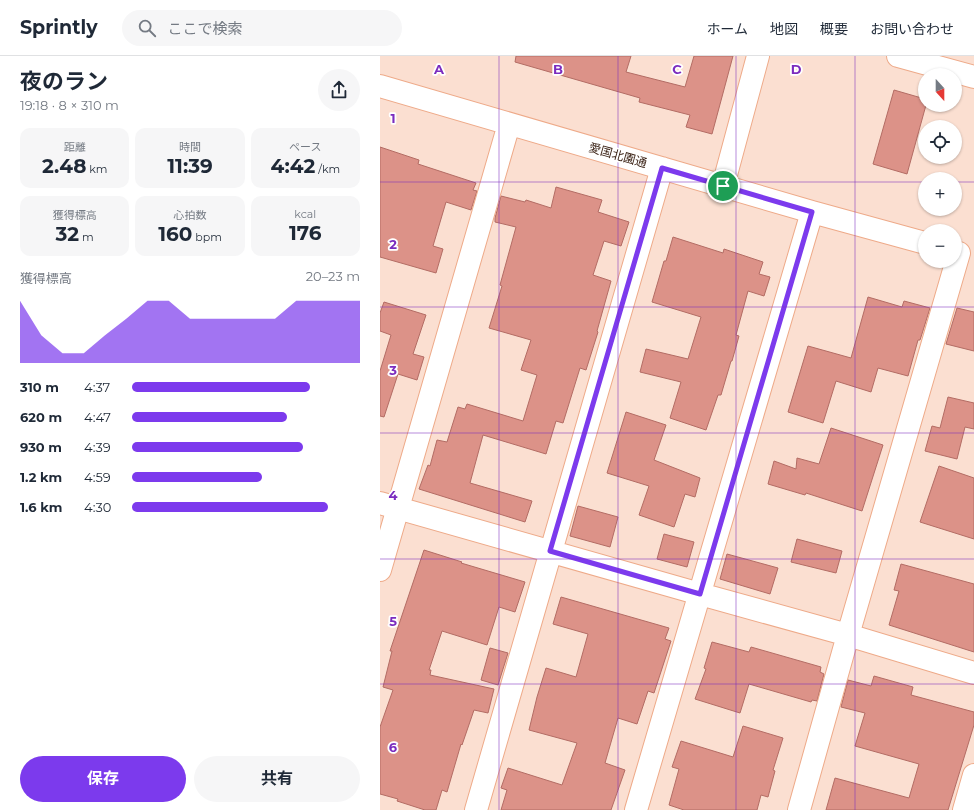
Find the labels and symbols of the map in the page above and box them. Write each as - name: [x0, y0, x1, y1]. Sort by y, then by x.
- text: A: [433, 61, 445, 77]
- text: B: [553, 61, 563, 77]
- text: C: [672, 61, 682, 77]
- text: D: [791, 61, 802, 77]
- north arrow: [918, 68, 962, 112]
- text: 1: [390, 110, 396, 126]
- street label: 愛国北園通: [587, 140, 649, 170]
- pin: [706, 169, 740, 203]
- text: 2: [389, 236, 397, 252]
- text: 3: [388, 362, 397, 378]
- text: 4: [389, 487, 398, 503]
- text: 5: [389, 613, 397, 629]
- text: 6: [389, 739, 398, 755]

